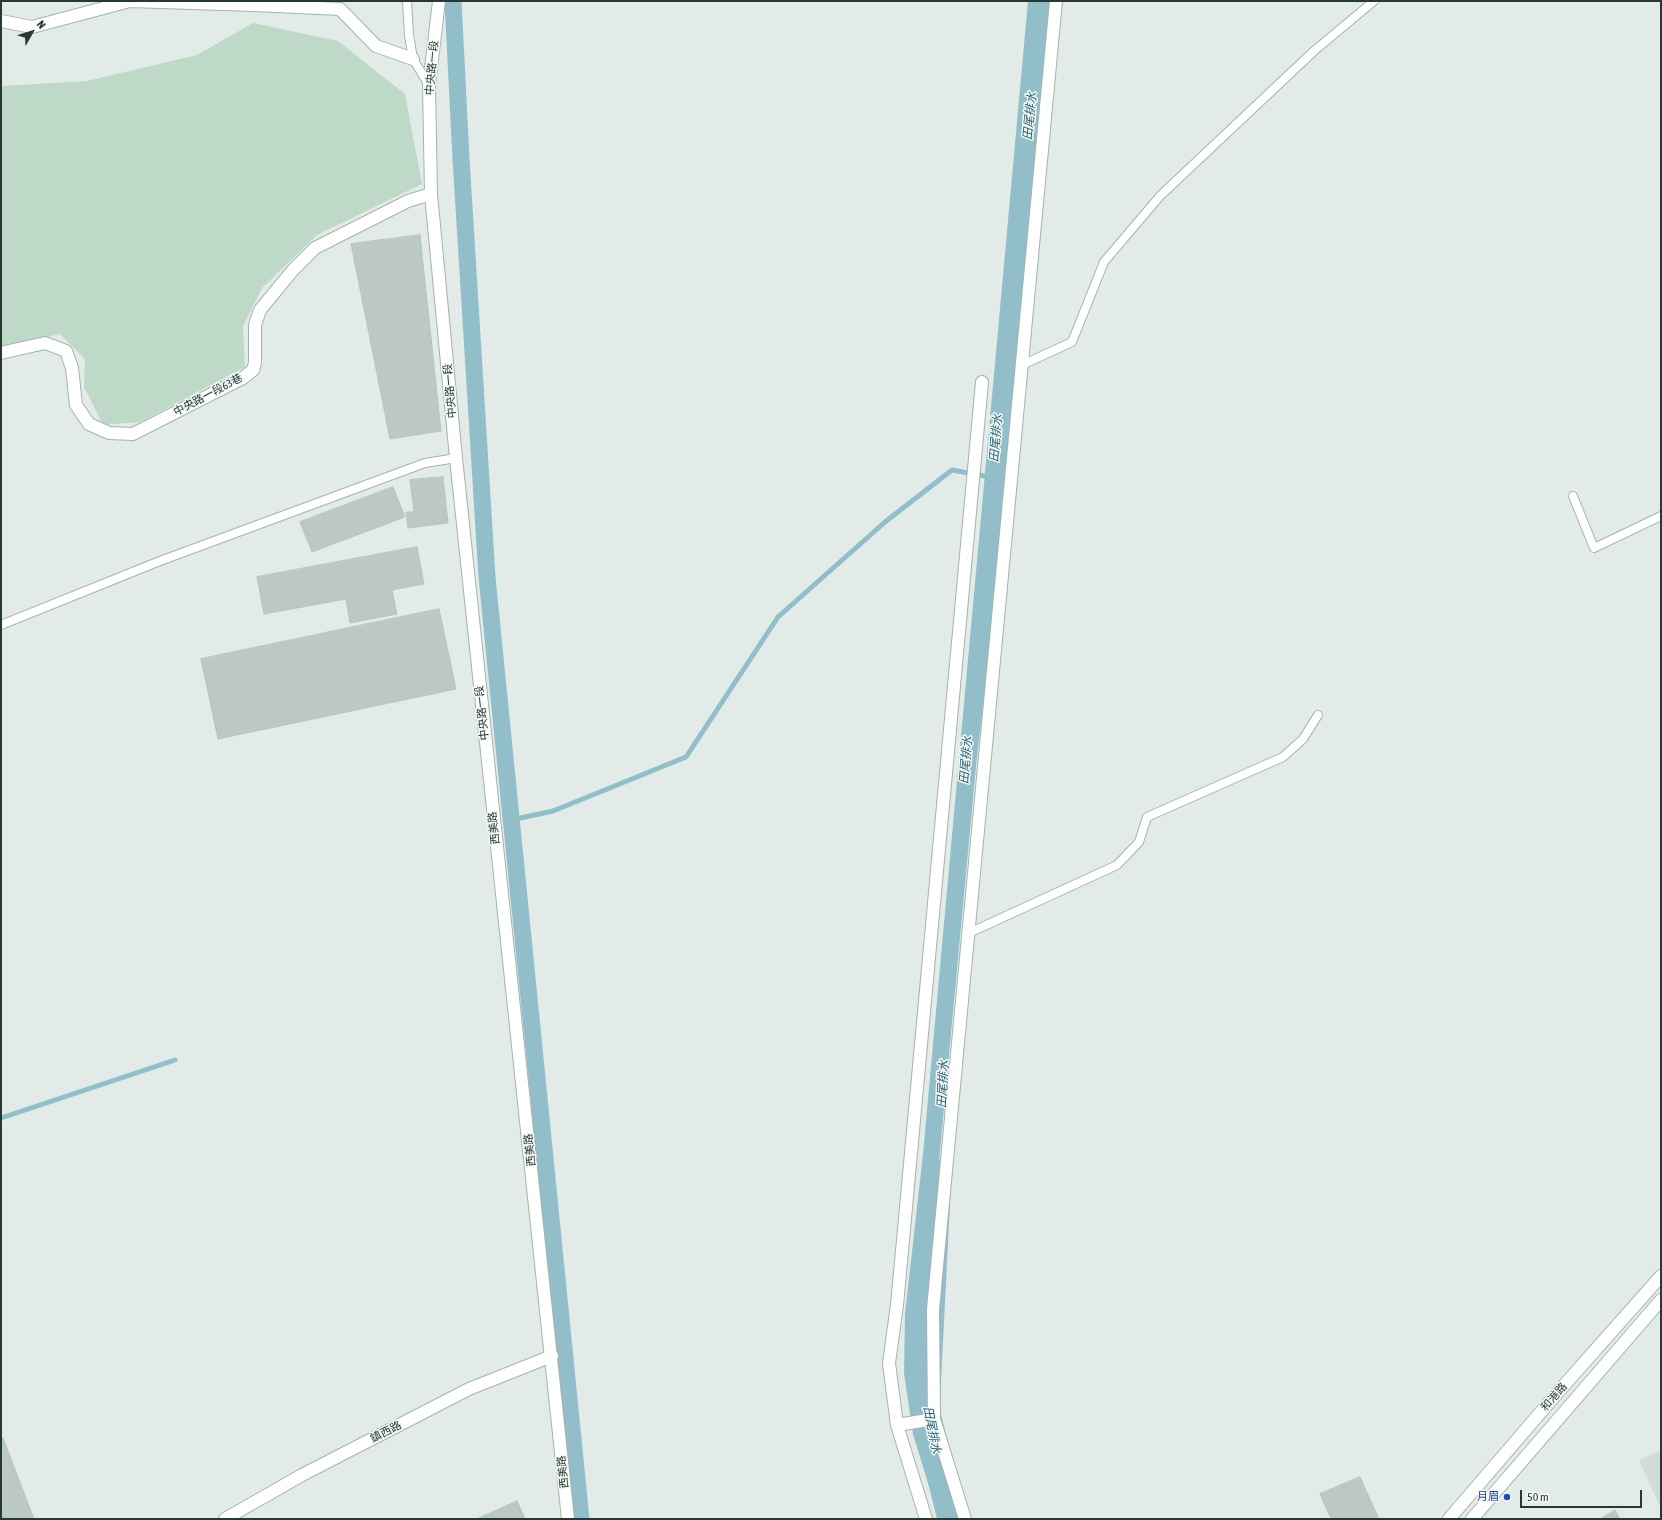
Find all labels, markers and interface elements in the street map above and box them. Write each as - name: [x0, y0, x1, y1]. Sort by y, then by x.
- north arrow: [12, 12, 52, 52]
- text: N: [35, 18, 48, 31]
- street label: 中央路一段: [423, 40, 441, 96]
- water label: 田尾排水: [1020, 91, 1040, 141]
- street label: 中央路一段: [441, 363, 459, 419]
- street label: 中央路一段63巷: [171, 371, 245, 419]
- water label: 田尾排水: [987, 413, 1005, 463]
- street label: 中央路一段: [473, 685, 491, 741]
- water label: 田尾排水: [957, 735, 975, 785]
- street label: 西美路: [486, 811, 502, 845]
- water label: 田尾排水: [935, 1060, 951, 1108]
- street label: 西美路: [522, 1133, 538, 1167]
- street label: 和港路: [1538, 1380, 1570, 1414]
- water label: 田尾排水: [920, 1405, 944, 1455]
- street label: 鎮西路: [368, 1419, 404, 1445]
- street label: 西美路: [555, 1455, 571, 1489]
- scale bar: [1522, 1482, 1644, 1508]
- place label: 月眉: [1477, 1490, 1499, 1504]
- text: 50 m: [1527, 1490, 1549, 1504]
- marker: 月眉: [1502, 1492, 1512, 1502]

